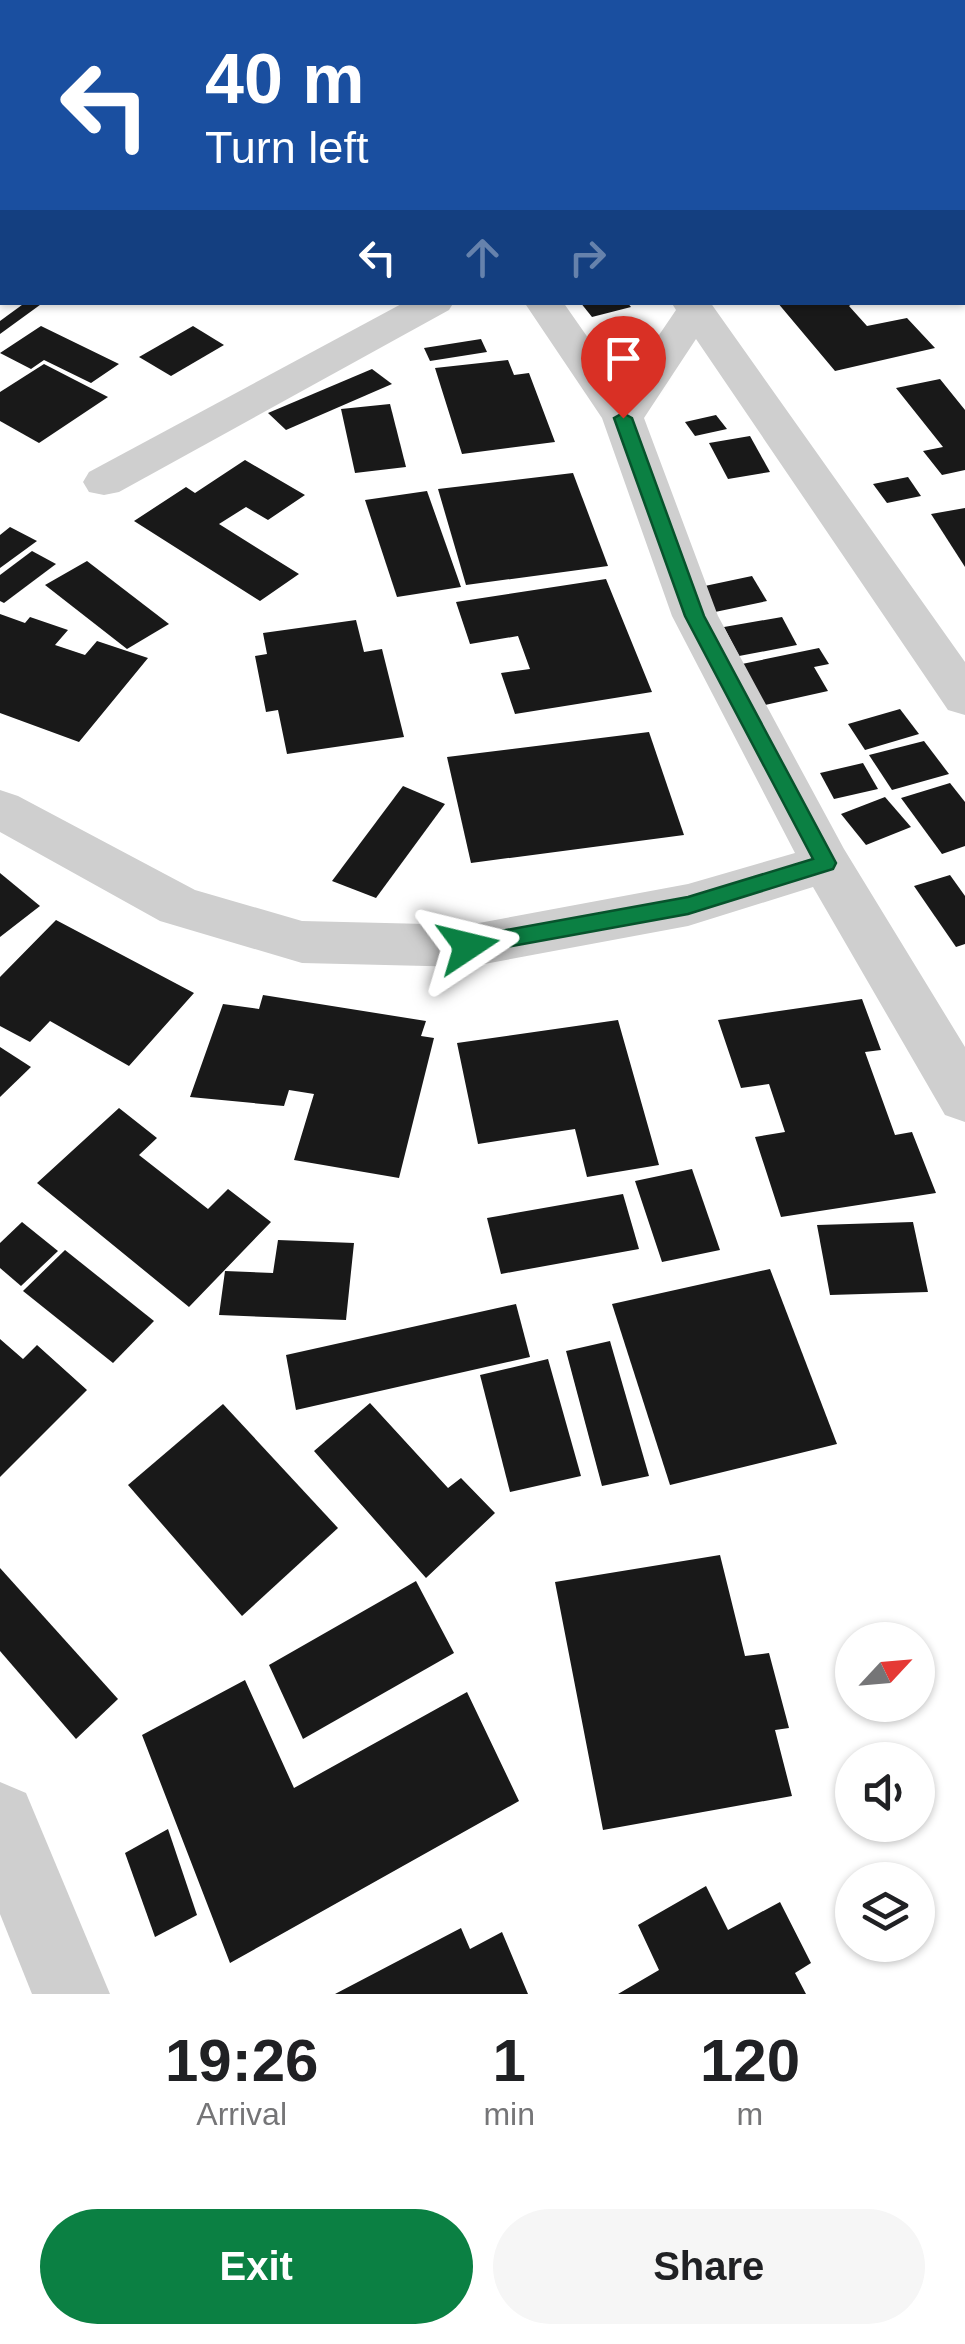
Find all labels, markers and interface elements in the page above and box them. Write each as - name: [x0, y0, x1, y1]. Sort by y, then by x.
- icon: left: [40, 40, 170, 170]
- text: 40 m: [205, 40, 365, 118]
- text: Turn left: [205, 122, 368, 173]
- icon: left: [350, 230, 405, 285]
- icon: ahead: [455, 230, 510, 285]
- icon: right: [560, 230, 615, 285]
- pin: [581, 316, 666, 419]
- icon: arrive: [596, 331, 651, 386]
- position arrow: [416, 894, 520, 998]
- north arrow: [835, 1622, 935, 1722]
- map controls: [835, 1622, 935, 1962]
- button: sound: [835, 1742, 935, 1842]
- button: layers: [835, 1862, 935, 1962]
- text: 19:26: [165, 2027, 318, 2094]
- text: 1: [492, 2027, 526, 2094]
- text: 120: [700, 2027, 800, 2094]
- text: Arrival: [196, 2096, 287, 2132]
- text: min: [483, 2096, 535, 2132]
- text: m: [737, 2096, 763, 2132]
- button: Exit: [40, 2209, 473, 2324]
- button: Share: [493, 2209, 925, 2324]

